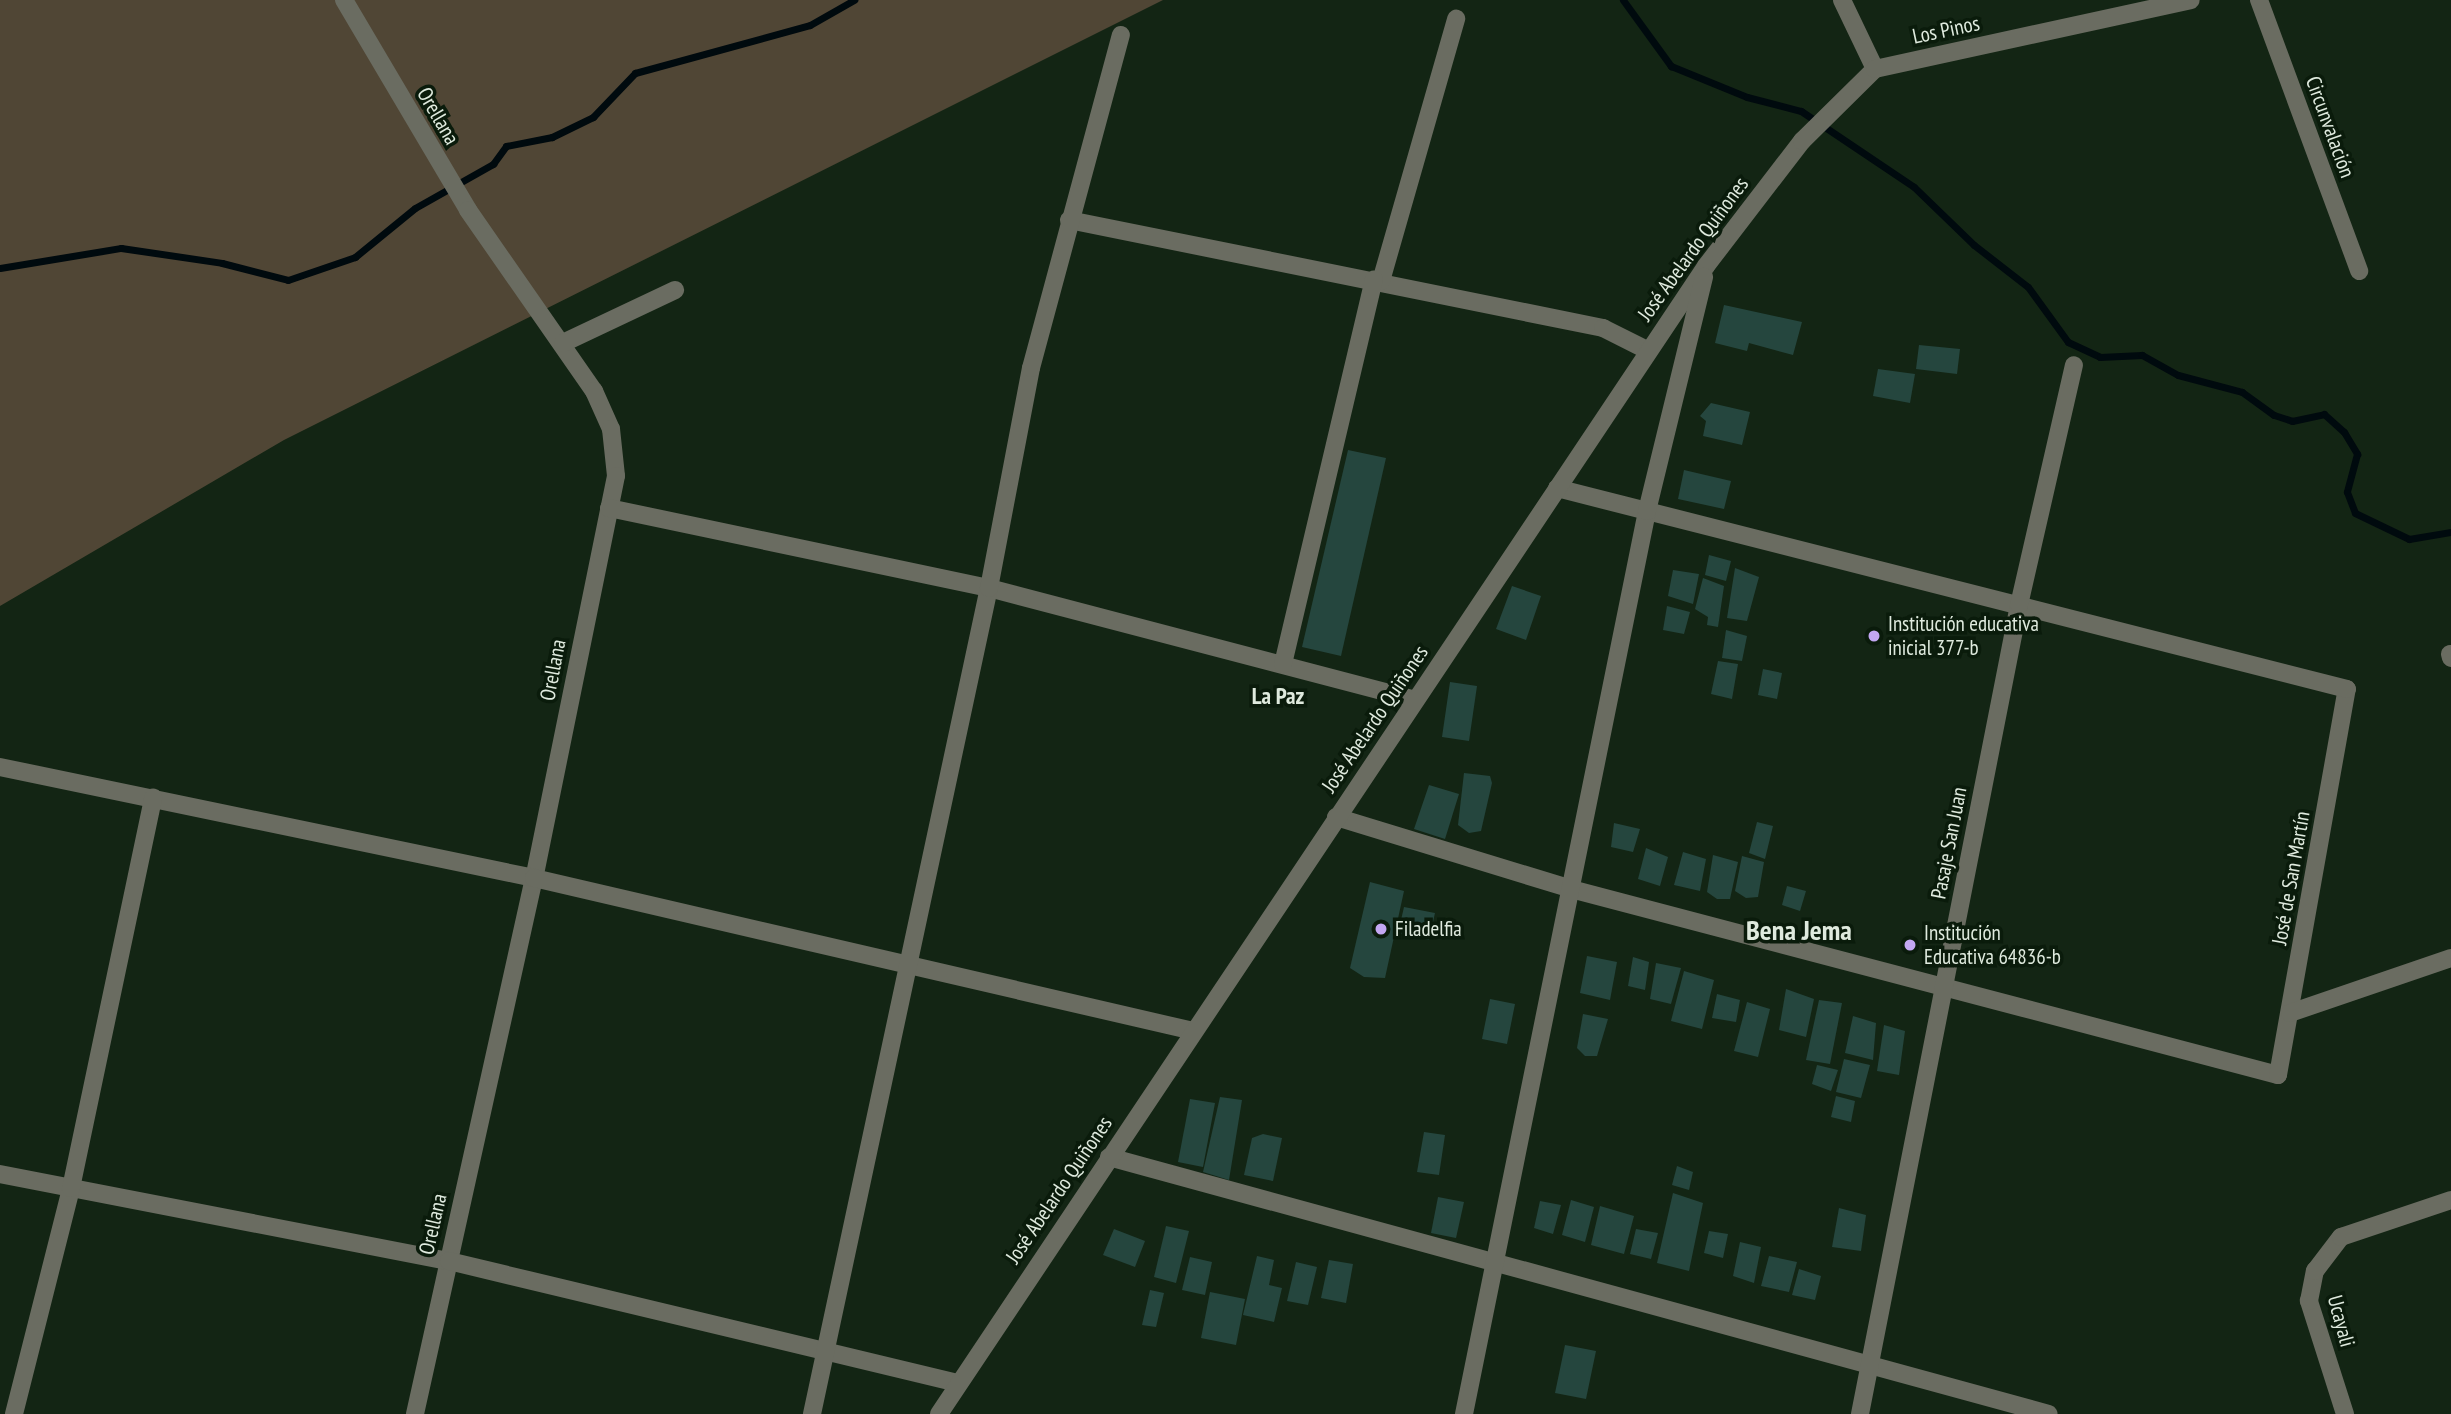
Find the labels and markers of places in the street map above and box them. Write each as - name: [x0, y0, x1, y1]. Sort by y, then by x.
- place label: Institución educativa inicial 377-b: [1888, 611, 2039, 661]
- marker: Institución educativa inicial 377-b: [1866, 628, 1882, 644]
- place label: Filadelfia: [1395, 916, 1462, 942]
- place label: Institución Educativa 64836-b: [1924, 920, 2061, 970]
- marker: Filadelfia: [1373, 921, 1389, 937]
- marker: Institución Educativa 64836-b: [1902, 937, 1918, 953]

